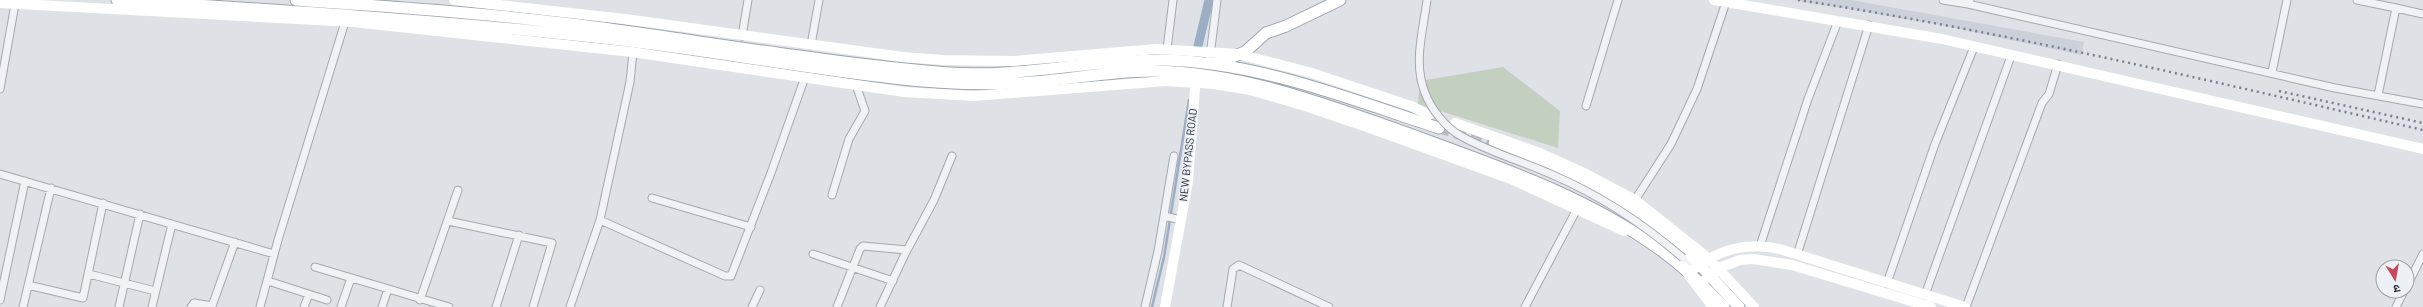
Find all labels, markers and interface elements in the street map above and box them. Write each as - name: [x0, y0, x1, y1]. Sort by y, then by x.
- street label: NEW BYPASS ROAD: [1176, 108, 1199, 202]
- north arrow: [2375, 259, 2415, 299]
- text: उ: [2392, 282, 2401, 296]

